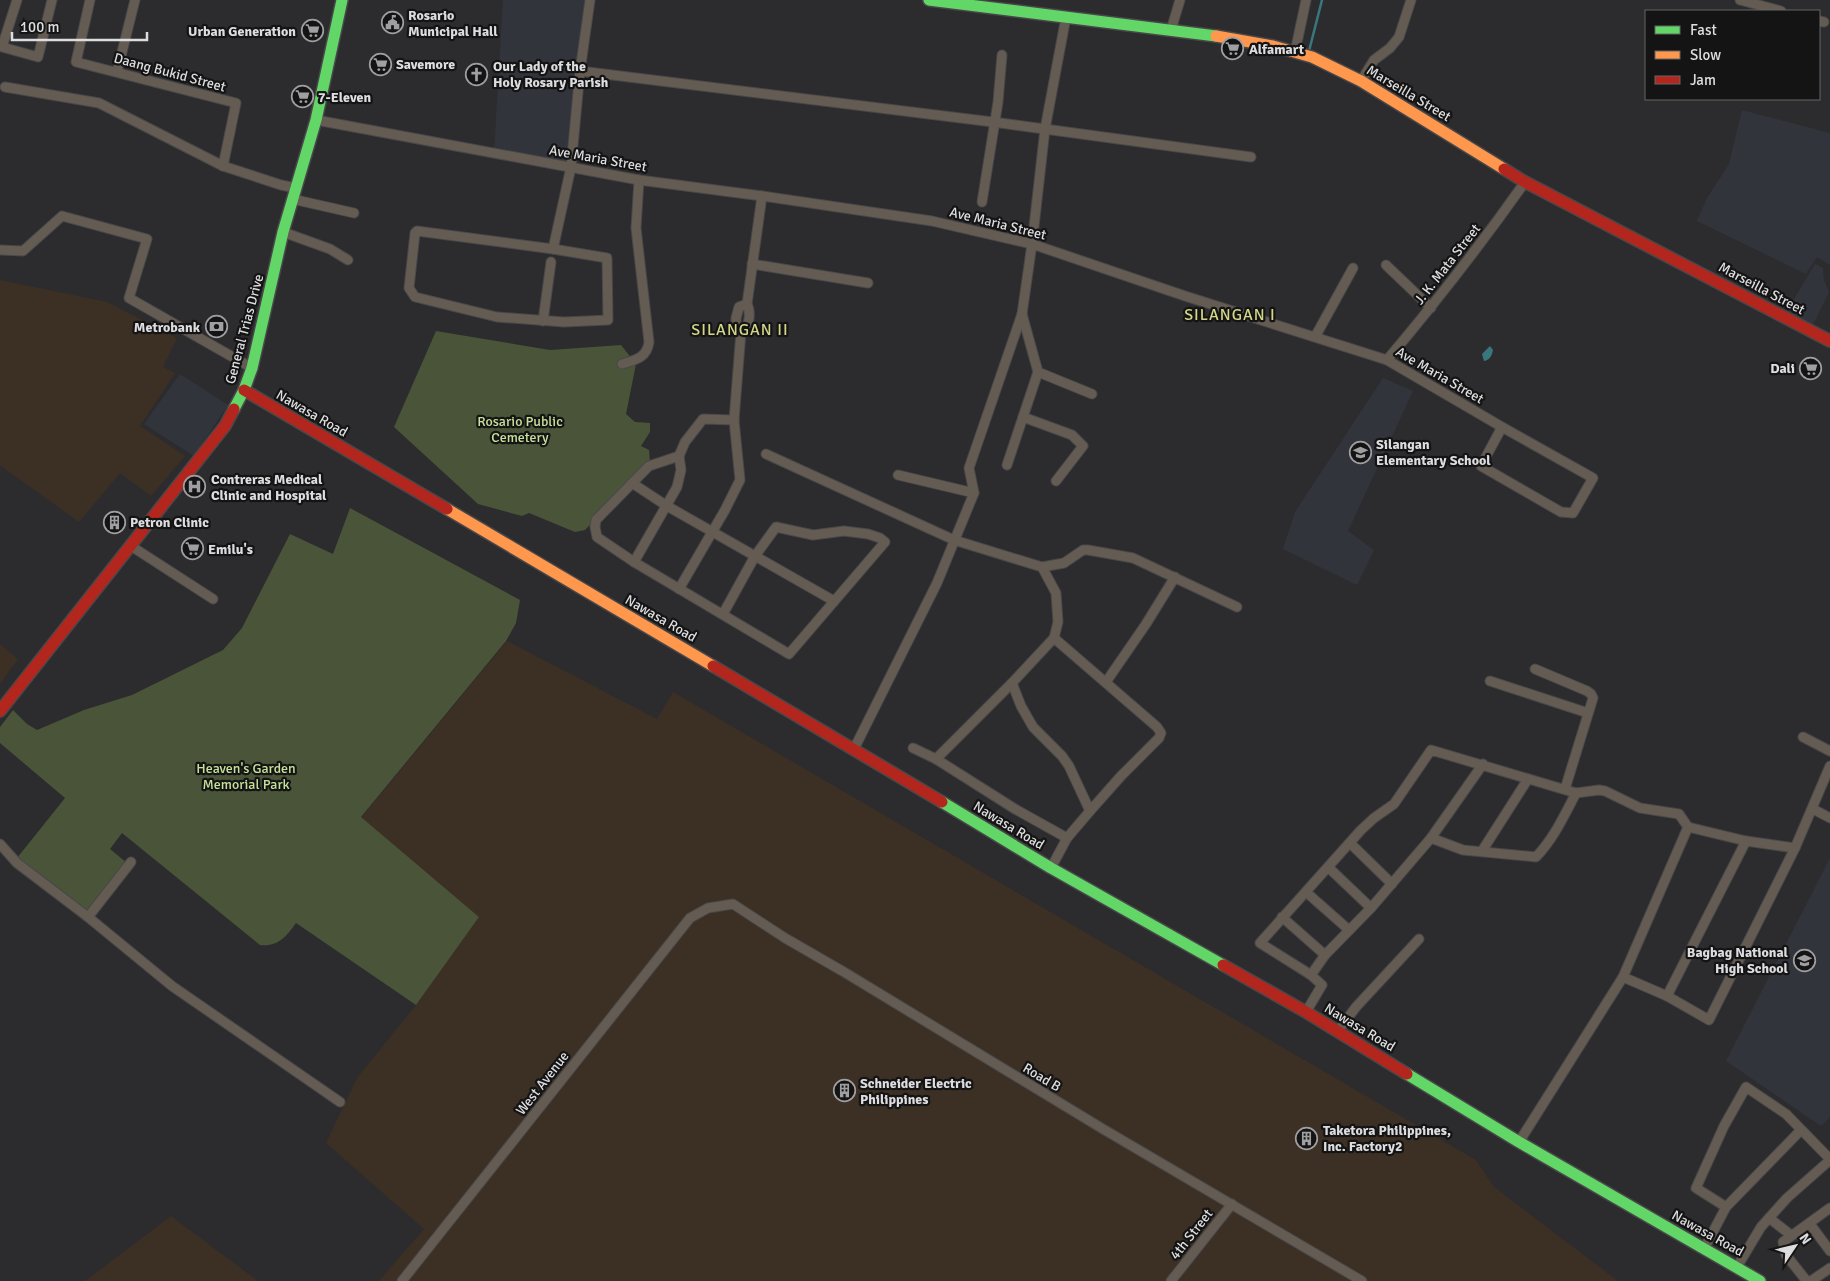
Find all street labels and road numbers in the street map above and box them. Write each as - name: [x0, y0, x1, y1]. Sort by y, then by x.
- street label: Daang Bukid Street: [112, 49, 228, 96]
- street label: Marseilla Street: [1364, 62, 1454, 125]
- street label: Ave Maria Street: [548, 142, 648, 175]
- street label: Ave Maria Street: [948, 203, 1048, 244]
- street label: J. K. Mata Street: [1411, 221, 1484, 308]
- street label: Marseilla Street: [1716, 259, 1808, 318]
- street label: General Trias Drive: [222, 272, 267, 386]
- street label: Ave Maria Street: [1393, 343, 1487, 408]
- street label: Nawasa Road: [273, 386, 351, 441]
- street label: Nawasa Road: [622, 591, 700, 646]
- street label: Nawasa Road: [970, 798, 1047, 853]
- street label: Nawasa Road: [1321, 1000, 1398, 1055]
- street label: West Avenue: [512, 1048, 573, 1119]
- street label: Road B: [1020, 1059, 1064, 1095]
- street label: 4th Street: [1166, 1205, 1217, 1263]
- street label: Nawasa Road: [1669, 1207, 1747, 1260]

